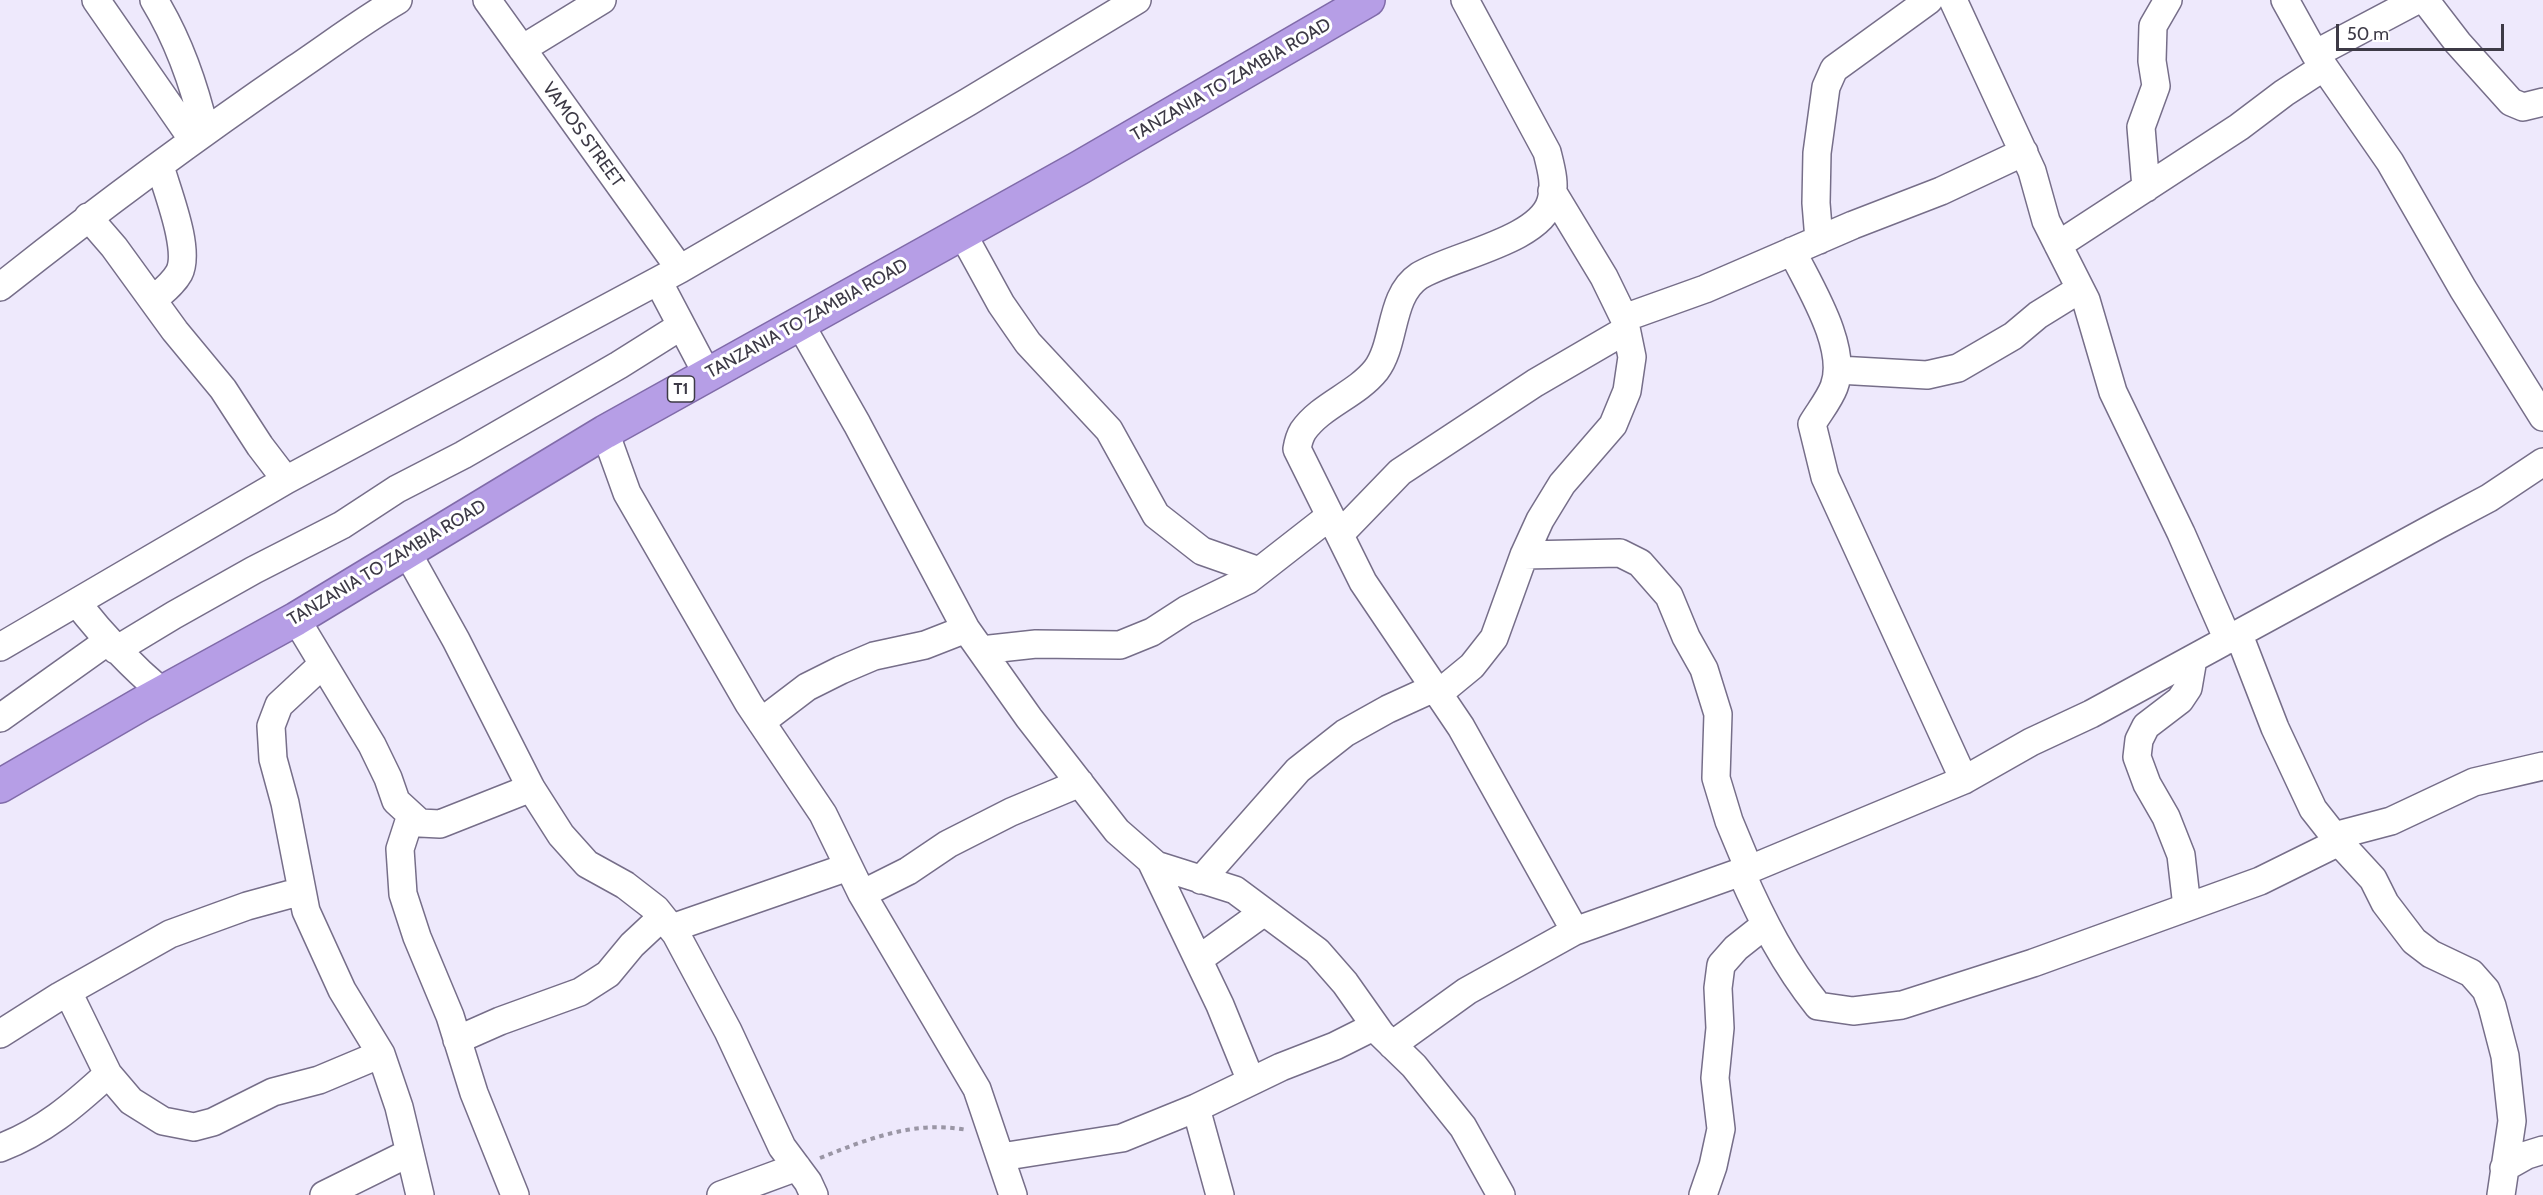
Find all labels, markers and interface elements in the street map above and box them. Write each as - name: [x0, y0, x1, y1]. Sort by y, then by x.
- scale bar: [2339, 12, 2507, 50]
- street label: TANZANIA TO ZAMBIA ROAD: [1127, 14, 1335, 146]
- text: 50 m: [2347, 23, 2389, 45]
- street label: VAMOS STREET: [538, 78, 628, 192]
- street label: TANZANIA TO ZAMBIA ROAD: [702, 254, 912, 384]
- road number: T1: [668, 376, 694, 402]
- street label: TANZANIA TO ZAMBIA ROAD: [284, 495, 490, 631]

